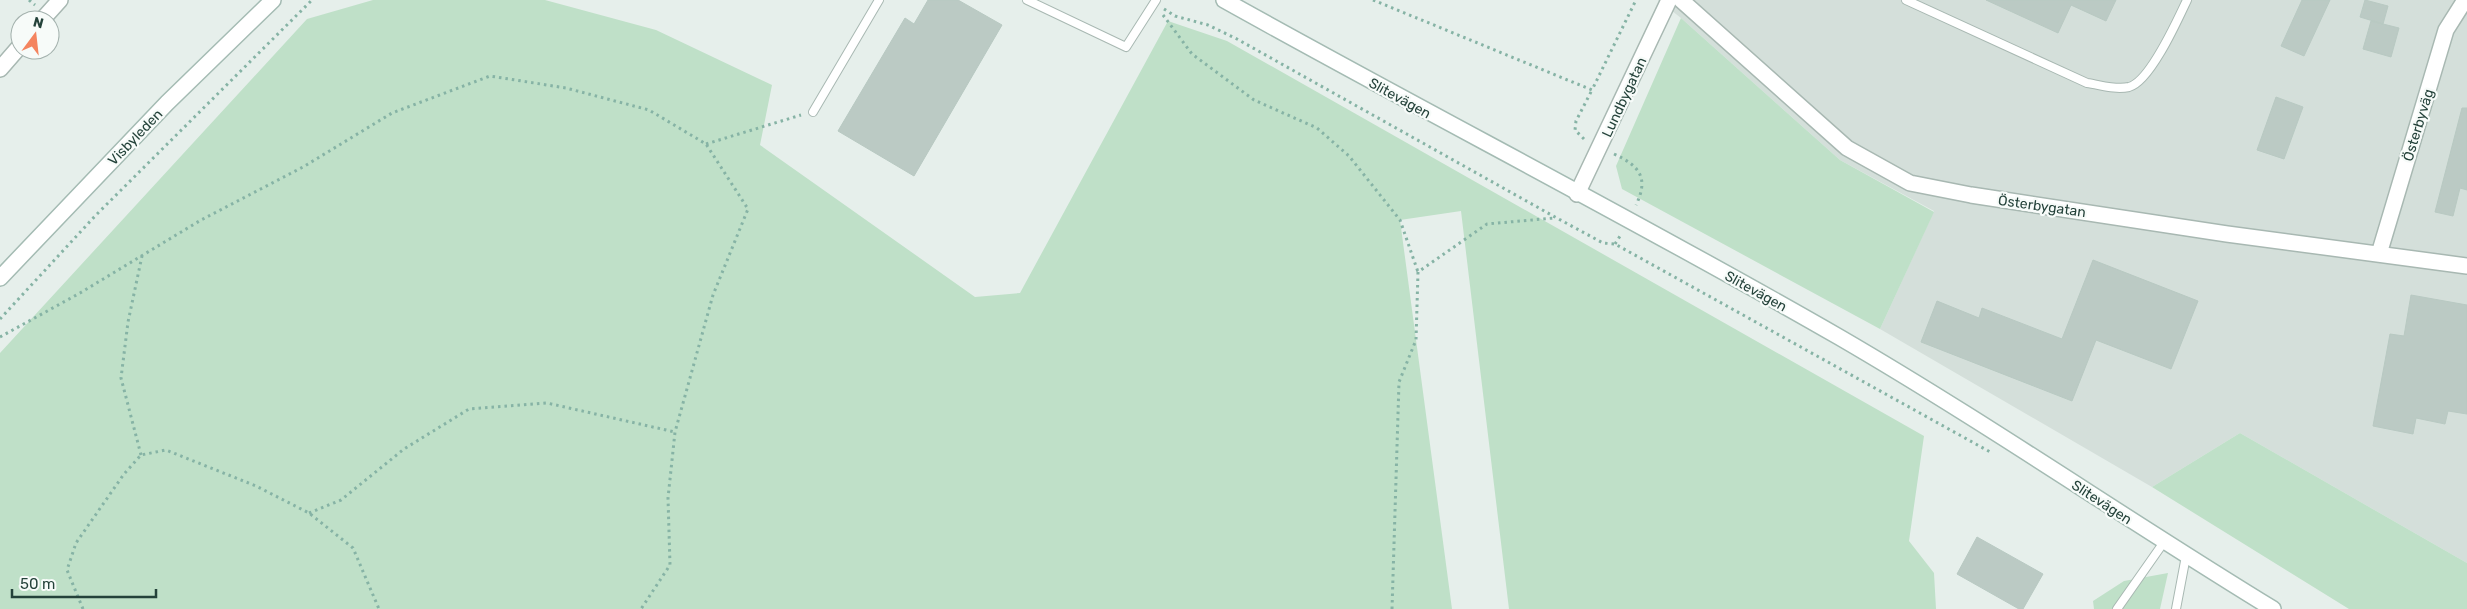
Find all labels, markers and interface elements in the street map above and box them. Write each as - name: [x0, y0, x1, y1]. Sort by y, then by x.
- north arrow: [10, 10, 60, 60]
- text: N: [31, 13, 45, 32]
- street label: Lundbygatan: [1599, 55, 1650, 140]
- street label: Slitevägen: [1366, 74, 1434, 122]
- street label: Österbyväg: [2399, 87, 2438, 163]
- street label: Visbyleden: [104, 106, 166, 169]
- street label: Österbygatan: [1997, 192, 2087, 221]
- street label: Slitevägen: [1722, 267, 1790, 315]
- street label: Slitevägen: [2068, 477, 2135, 528]
- scale bar: [12, 566, 156, 598]
- text: 50 m: [20, 575, 55, 593]

